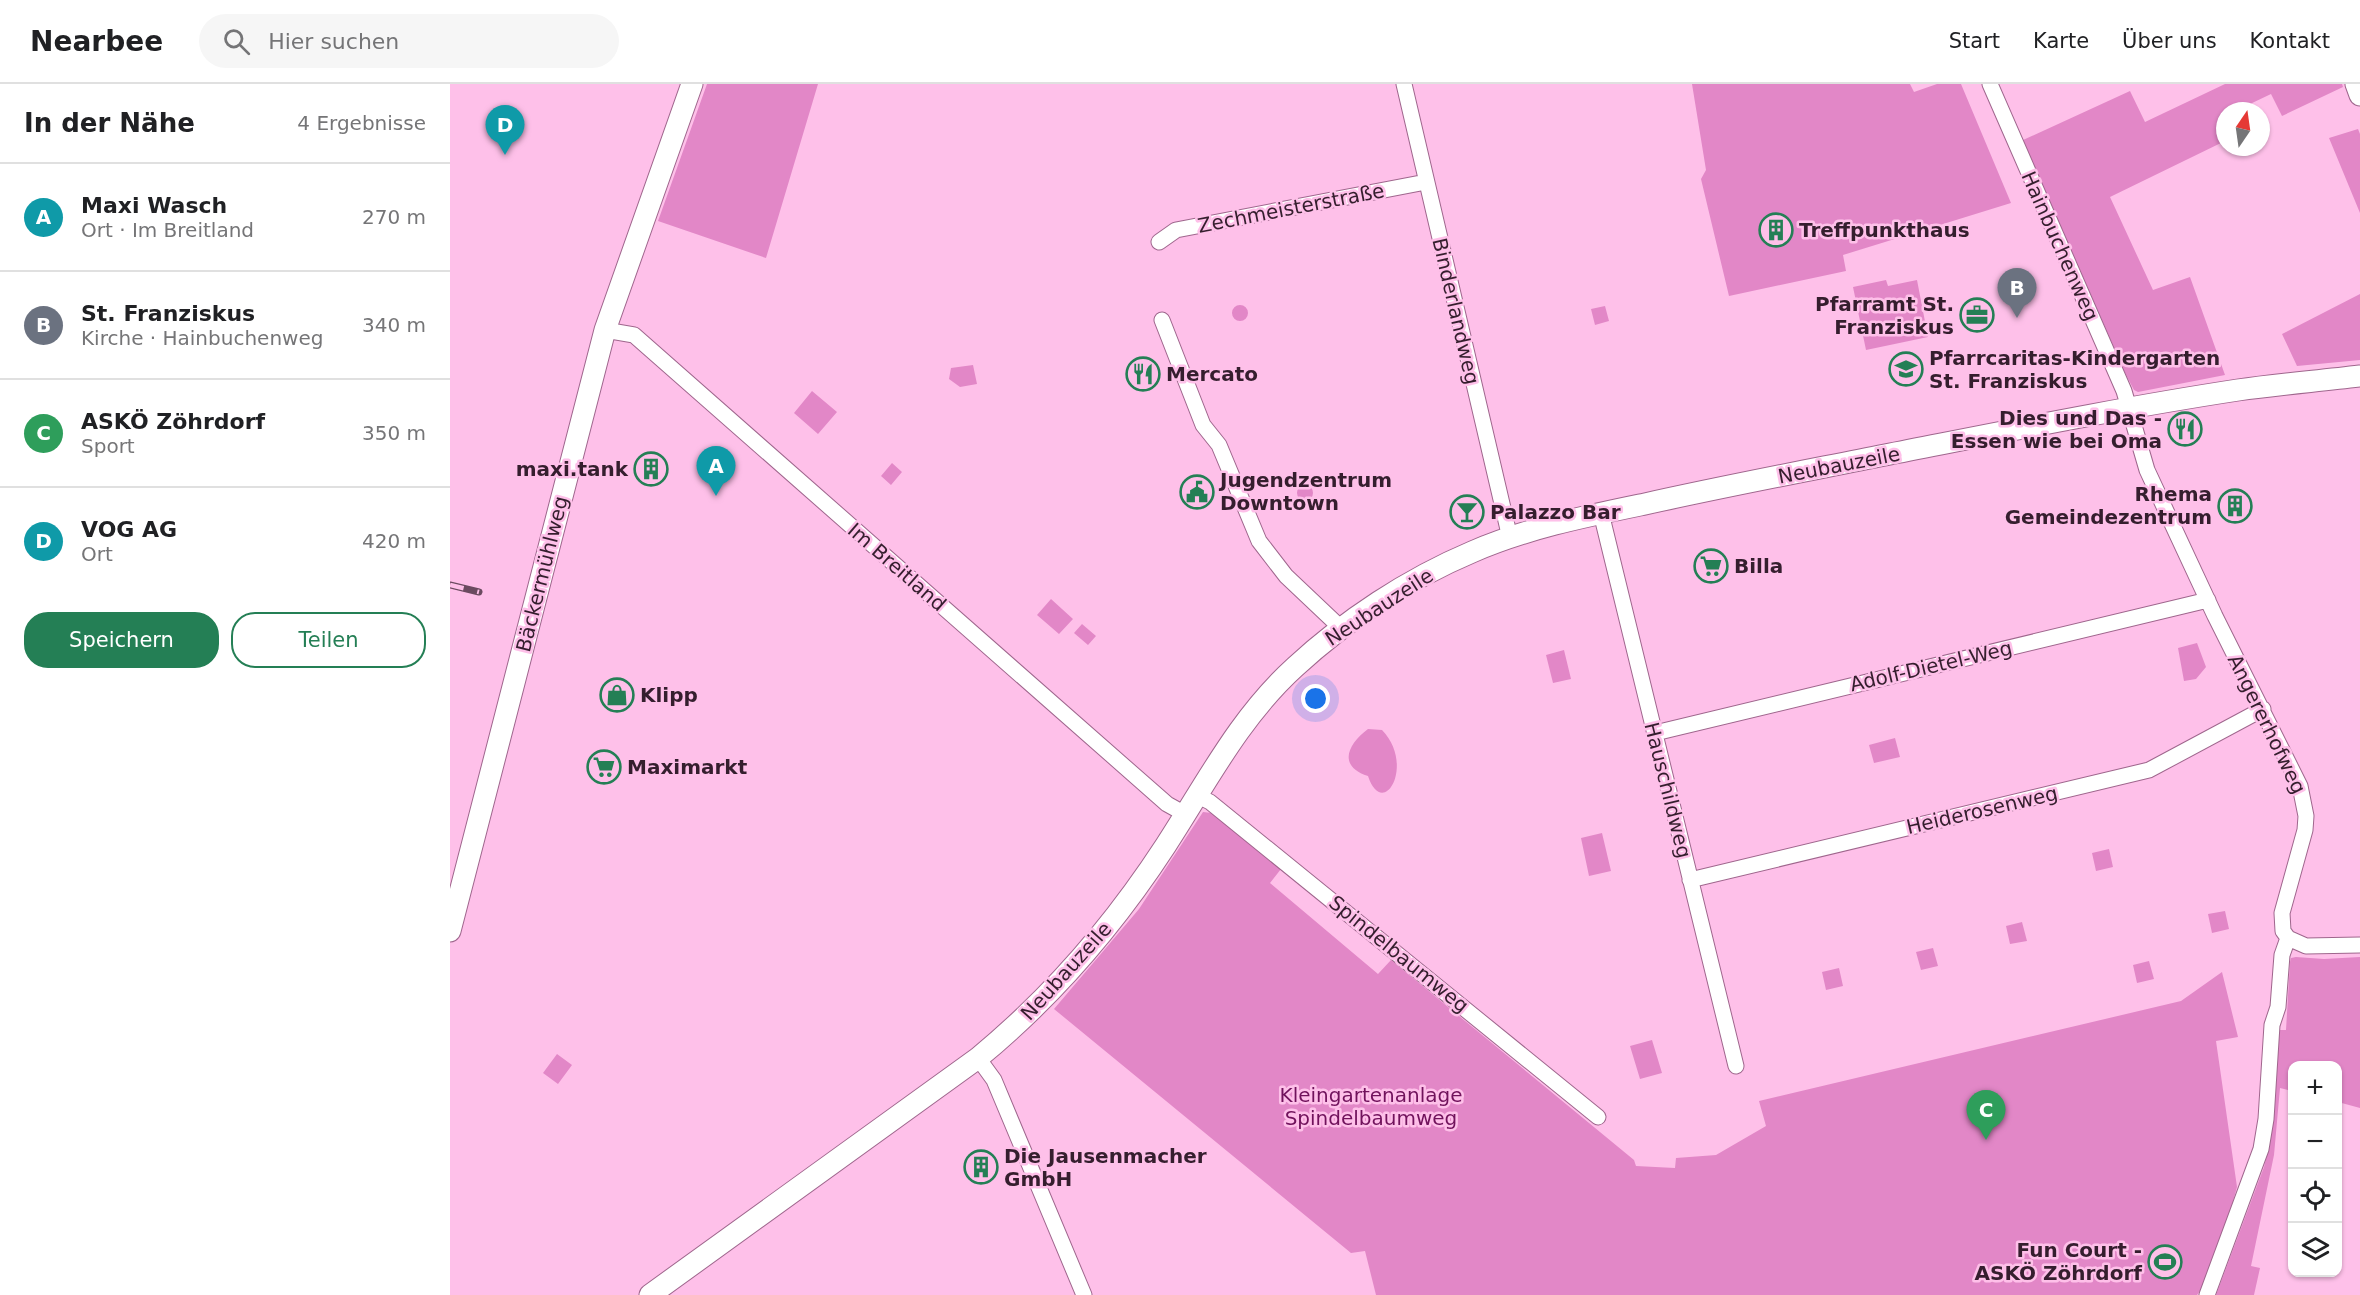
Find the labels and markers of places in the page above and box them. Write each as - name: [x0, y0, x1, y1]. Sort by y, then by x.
- pin: D: [486, 106, 524, 155]
- building icon: Treffpunkthaus: [1758, 212, 1794, 248]
- place label: Treffpunkthaus: [1799, 218, 1970, 242]
- pin: B: [1998, 268, 2036, 318]
- place label: Pfarramt St. Franziskus: [1815, 292, 1954, 339]
- office icon: Pfarramt St. Franziskus: [1959, 297, 1995, 333]
- place label: Pfarrcaritas-Kindergarten St. Franziskus: [1929, 346, 2220, 393]
- school or university icon: Pfarrcaritas-Kindergarten St. Franziskus: [1888, 351, 1924, 387]
- restaurant icon: Mercato: [1125, 356, 1161, 392]
- place label: Mercato: [1166, 362, 1258, 386]
- place label: Dies und Das - Essen wie bei Oma: [1951, 406, 2162, 453]
- restaurant icon: Dies und Das - Essen wie bei Oma: [2167, 411, 2203, 447]
- pin: A: [696, 446, 736, 496]
- building icon: maxi.tank: [633, 451, 669, 487]
- place label: maxi.tank: [516, 457, 629, 481]
- place label: Jugendzentrum Downtown: [1218, 468, 1392, 515]
- public building icon: Jugendzentrum Downtown: [1179, 474, 1215, 510]
- place label: Rhema Gemeindezentrum: [2005, 482, 2212, 529]
- building icon: Rhema Gemeindezentrum: [2217, 488, 2253, 524]
- bar icon: Palazzo Bar: [1449, 494, 1485, 530]
- place label: Palazzo Bar: [1490, 500, 1621, 524]
- supermarket icon: Billa: [1693, 548, 1729, 584]
- place label: Billa: [1734, 554, 1783, 578]
- shop icon: Klipp: [599, 677, 635, 713]
- place label: Klipp: [640, 683, 698, 707]
- supermarket icon: Maximarkt: [586, 749, 622, 785]
- place label: Maximarkt: [627, 755, 748, 779]
- pin: C: [1966, 1090, 2006, 1140]
- place label: Die Jausenmacher GmbH: [1004, 1144, 1207, 1191]
- building icon: Die Jausenmacher GmbH: [963, 1149, 999, 1185]
- place label: Fun Court - ASKÖ Zöhrdorf: [1975, 1238, 2142, 1285]
- sports icon: Fun Court - ASKÖ Zöhrdorf: [2147, 1244, 2183, 1280]

